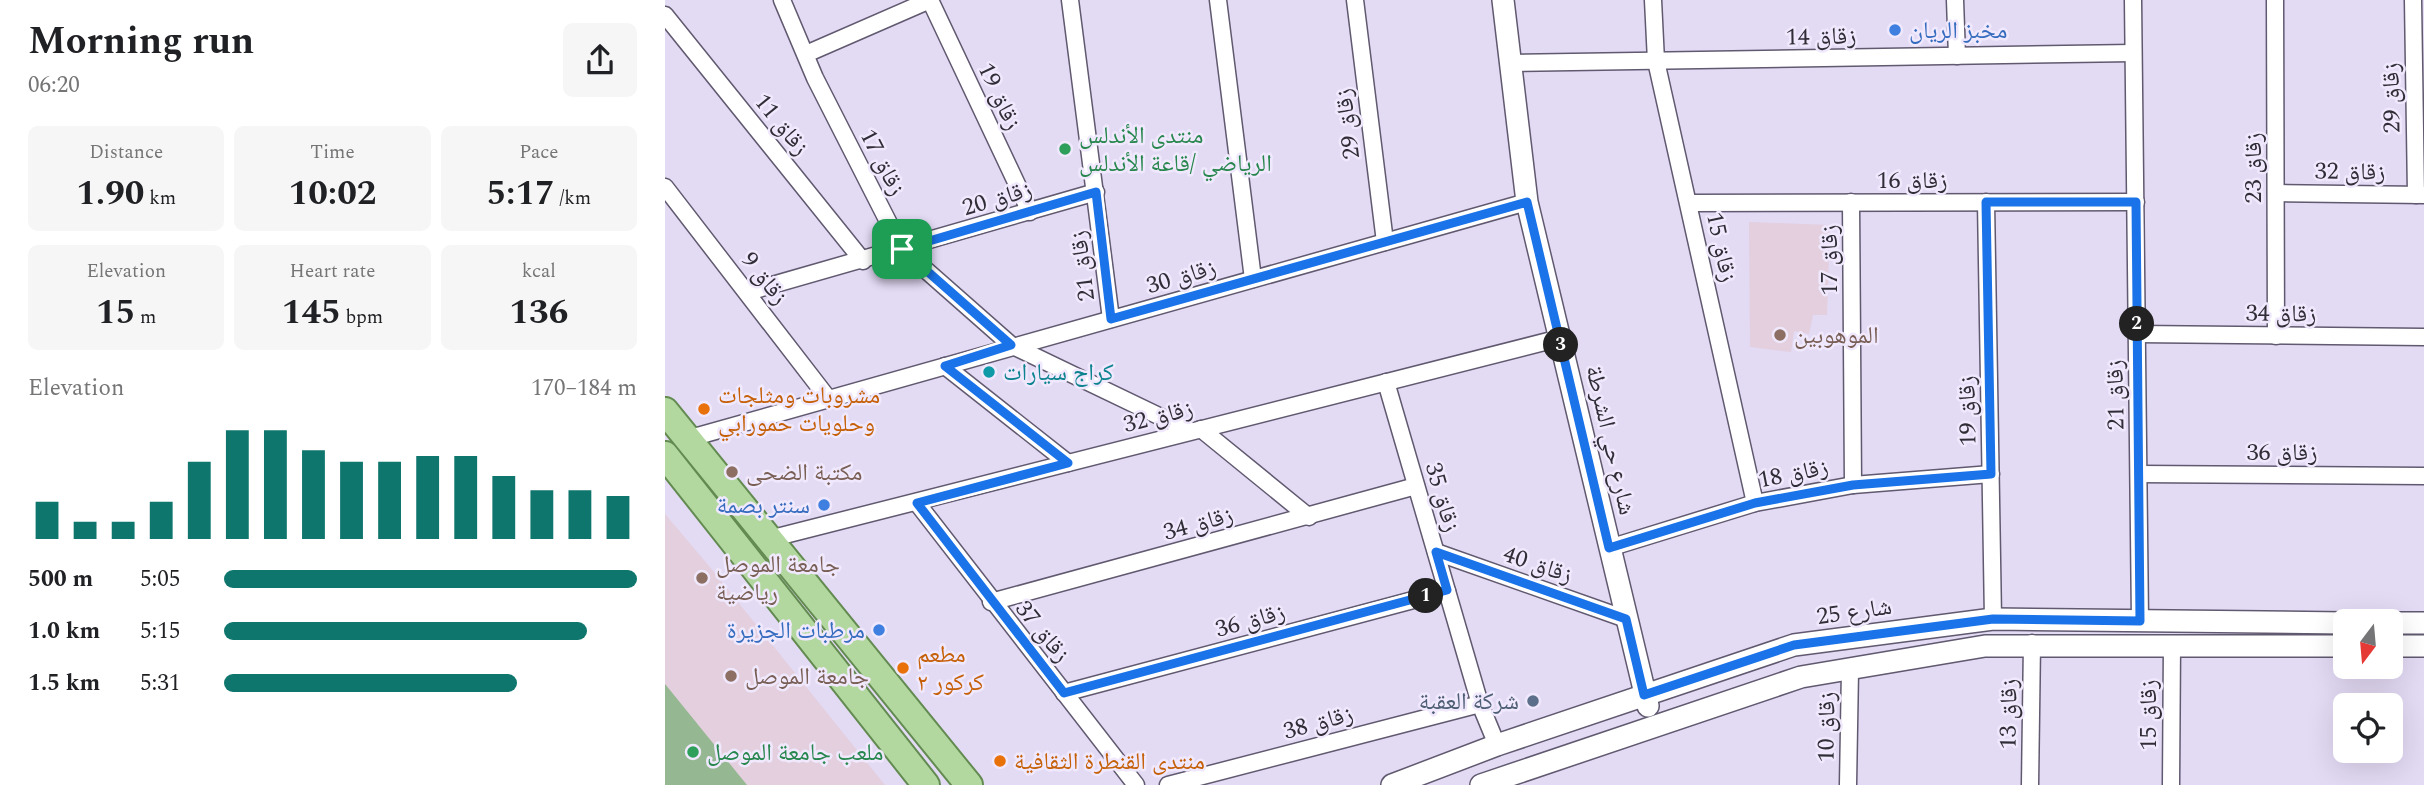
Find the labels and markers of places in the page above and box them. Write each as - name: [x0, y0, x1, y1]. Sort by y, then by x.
- place label: مخبز الريان: [1909, 13, 2008, 49]
- marker: مخبز الريان: [1887, 22, 1903, 38]
- place label: منتدى الأندلس الرياضي /قاعة الأندلس: [1079, 118, 1272, 182]
- marker: منتدى الأندلس الرياضي /قاعة الأندلس: [1057, 141, 1073, 157]
- pin: [872, 219, 932, 279]
- pin: 2: [2119, 306, 2155, 342]
- place label: الموهوبين: [1794, 318, 1879, 354]
- marker: الموهوبين: [1772, 327, 1788, 343]
- pin: 3: [1543, 328, 1579, 362]
- place label: كراج سيارات: [1003, 355, 1114, 391]
- marker: كراج سيارات: [981, 364, 997, 380]
- place label: مشروبات ومثلجات وحلويات حمورابي: [718, 378, 880, 442]
- marker: مشروبات ومثلجات وحلويات حمورابي: [696, 401, 712, 417]
- place label: مكتبة الضحى: [746, 455, 862, 491]
- marker: مكتبة الضحى: [724, 464, 740, 480]
- place label: سنتر بصمة: [717, 488, 810, 524]
- marker: سنتر بصمة: [816, 497, 832, 513]
- place label: جامعة الموصل رياضية: [716, 547, 840, 611]
- marker: جامعة الموصل رياضية: [694, 570, 710, 586]
- pin: 1: [1409, 578, 1443, 614]
- place label: مرطبات الجزيرة: [727, 613, 865, 649]
- marker: مرطبات الجزيرة: [871, 622, 887, 638]
- place label: مطعم كركور ٢: [917, 637, 984, 701]
- place label: جامعة الموصل: [745, 659, 869, 695]
- marker: مطعم كركور ٢: [895, 660, 911, 676]
- marker: جامعة الموصل: [723, 668, 739, 684]
- place label: شركة العقبة: [1419, 684, 1519, 720]
- marker: شركة العقبة: [1525, 693, 1541, 709]
- place label: ملعب جامعة الموصل: [707, 735, 883, 771]
- marker: ملعب جامعة الموصل: [685, 744, 701, 760]
- place label: منتدى القنطرة الثقافية: [1014, 744, 1205, 780]
- marker: منتدى القنطرة الثقافية: [992, 753, 1008, 769]

